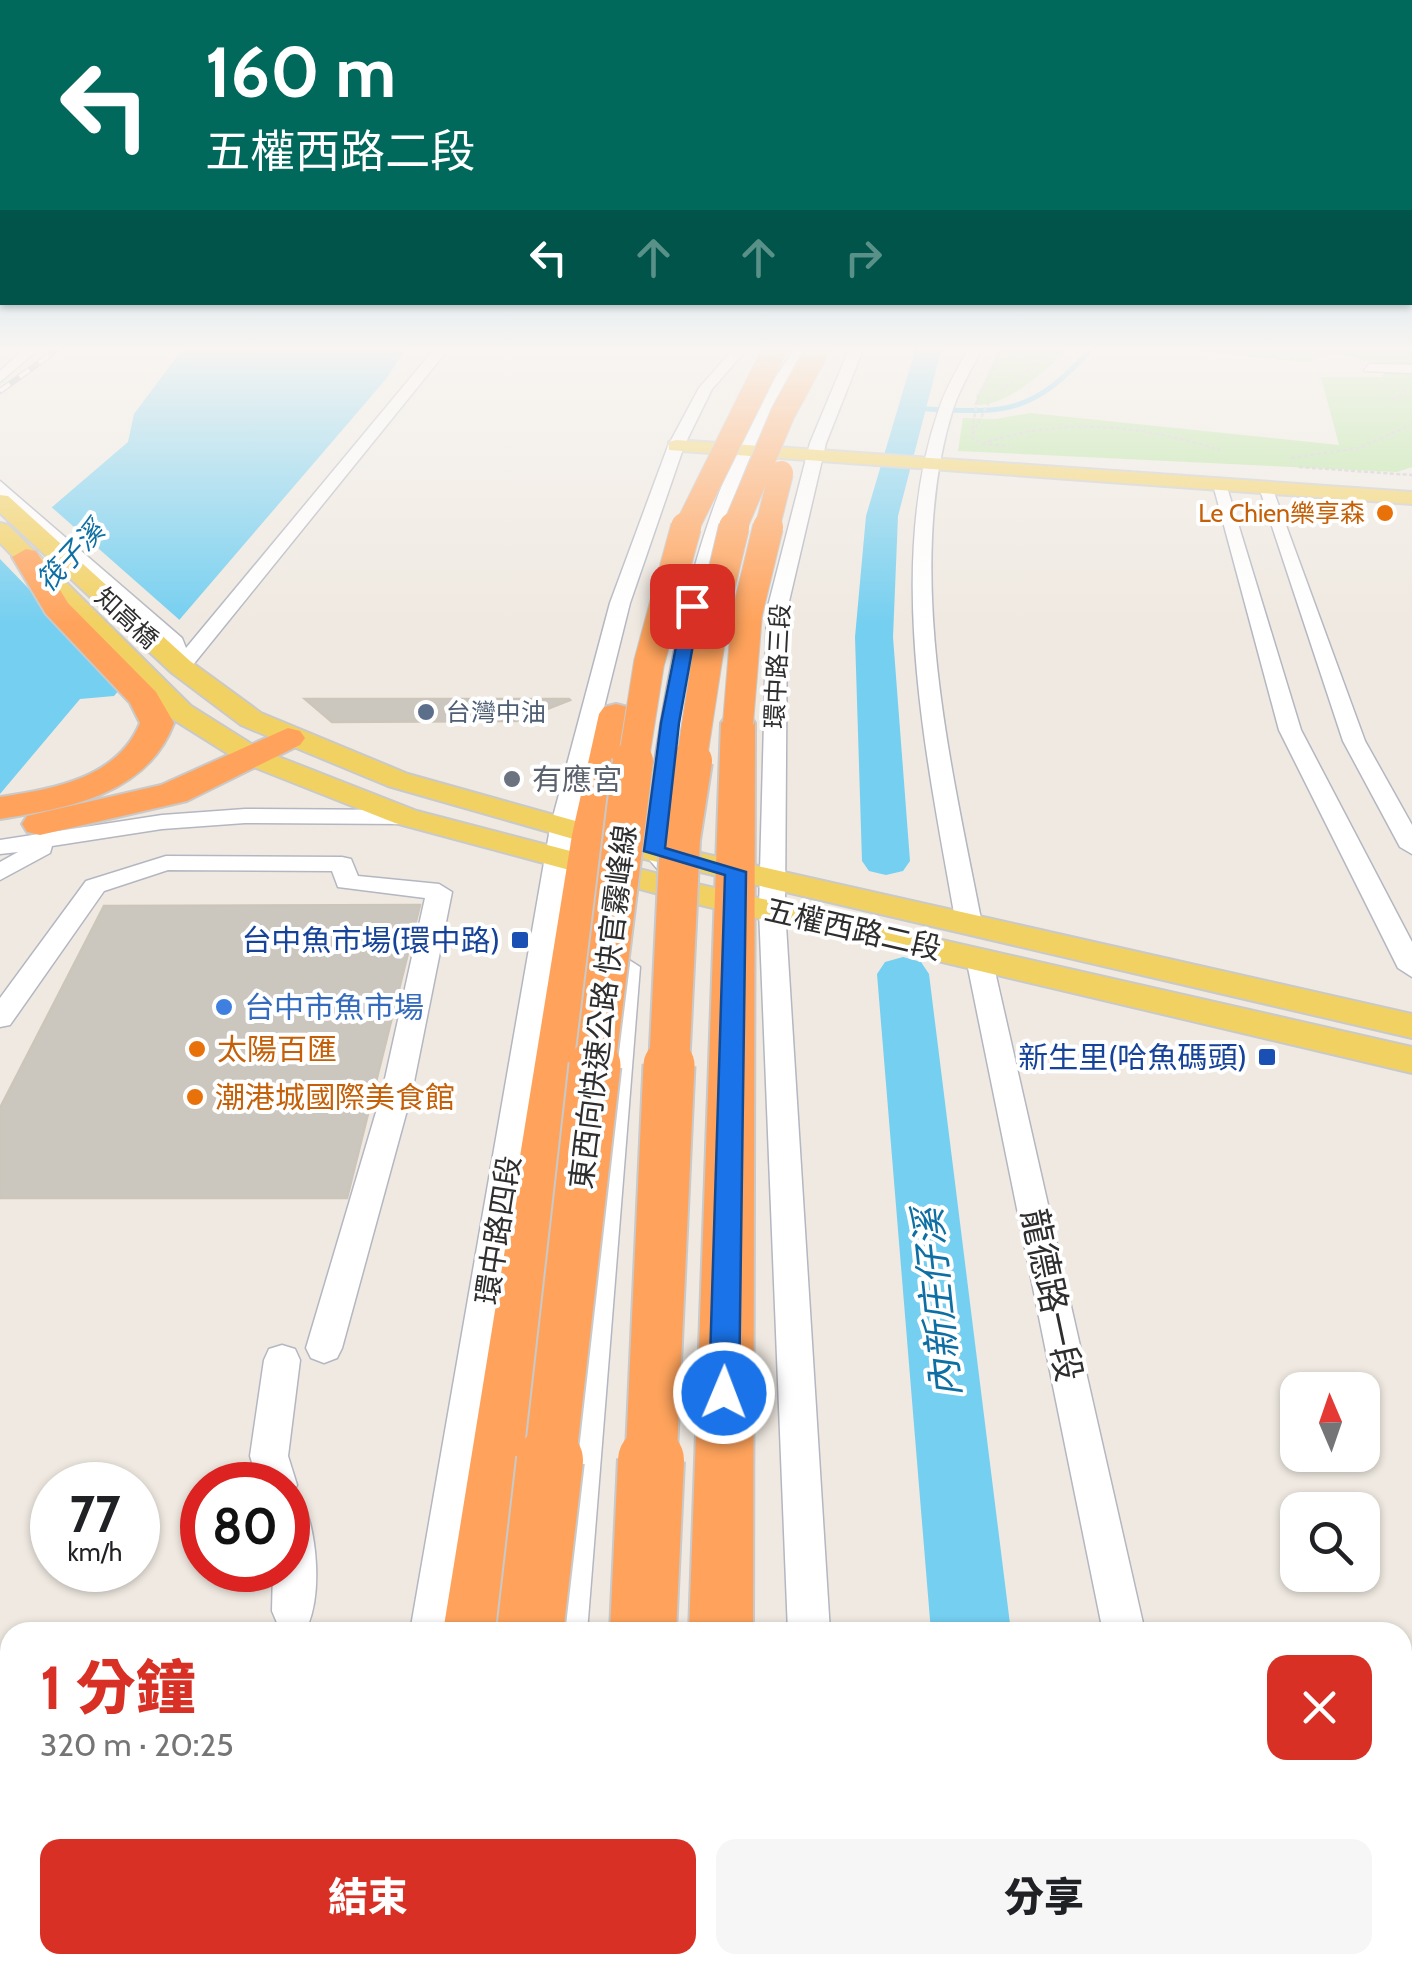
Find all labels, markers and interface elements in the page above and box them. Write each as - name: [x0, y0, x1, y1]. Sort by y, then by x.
- text: 160 m: [205, 29, 396, 115]
- icon: left: [40, 40, 170, 170]
- text: 五權西路二段: [205, 124, 475, 178]
- icon: left: [521, 230, 576, 285]
- icon: ahead: [626, 230, 681, 285]
- icon: ahead: [731, 230, 786, 285]
- icon: right: [836, 230, 891, 285]
- place label: Le Chien樂享森: [1198, 498, 1365, 528]
- marker: Le Chien樂享森: [1374, 502, 1396, 524]
- water label: 筏子溪: [29, 511, 114, 598]
- pin: [650, 564, 735, 649]
- icon: arrive: [665, 579, 720, 634]
- street label: 知高橋: [89, 581, 165, 655]
- street label: 環中路三段: [759, 603, 795, 729]
- place label: 台灣中油: [446, 697, 546, 727]
- marker: 台灣中油: [415, 701, 437, 723]
- place label: 有應宮: [532, 761, 622, 798]
- marker: 有應宮: [501, 768, 523, 790]
- street label: 東西向快速公路 快官霧峰線: [562, 823, 644, 1191]
- street label: 五權西路二段: [761, 891, 945, 967]
- place label: 台中魚市場(環中路): [241, 922, 500, 959]
- marker: 台中魚市場(環中路): [509, 929, 531, 951]
- place label: 台中市魚市場: [244, 989, 424, 1026]
- marker: 台中市魚市場: [213, 996, 235, 1018]
- place label: 太陽百匯: [217, 1031, 337, 1068]
- marker: 太陽百匯: [186, 1038, 208, 1060]
- place label: 新生里(哈魚碼頭): [1018, 1039, 1247, 1076]
- marker: 新生里(哈魚碼頭): [1256, 1046, 1278, 1068]
- place label: 潮港城國際美食館: [215, 1079, 455, 1116]
- marker: 潮港城國際美食館: [184, 1086, 206, 1108]
- street label: 環中路四段: [468, 1153, 528, 1307]
- water label: 內新庄仔溪: [903, 1201, 970, 1400]
- street label: 龍德路一段: [1013, 1205, 1091, 1385]
- position arrow: [672, 1341, 776, 1445]
- north arrow: [1280, 1372, 1380, 1472]
- map controls: [1280, 1372, 1380, 1592]
- speed limit sign: 80: [180, 1462, 310, 1592]
- text: 77: [69, 1484, 121, 1545]
- button: search: [1280, 1492, 1380, 1592]
- text: km/h: [68, 1537, 122, 1567]
- text: 1 分鐘: [40, 1651, 196, 1724]
- button: close: [1267, 1655, 1372, 1760]
- text: 320 m · 20:25: [40, 1725, 234, 1764]
- button: 結束: [40, 1839, 696, 1954]
- button: 分享: [716, 1839, 1372, 1954]

